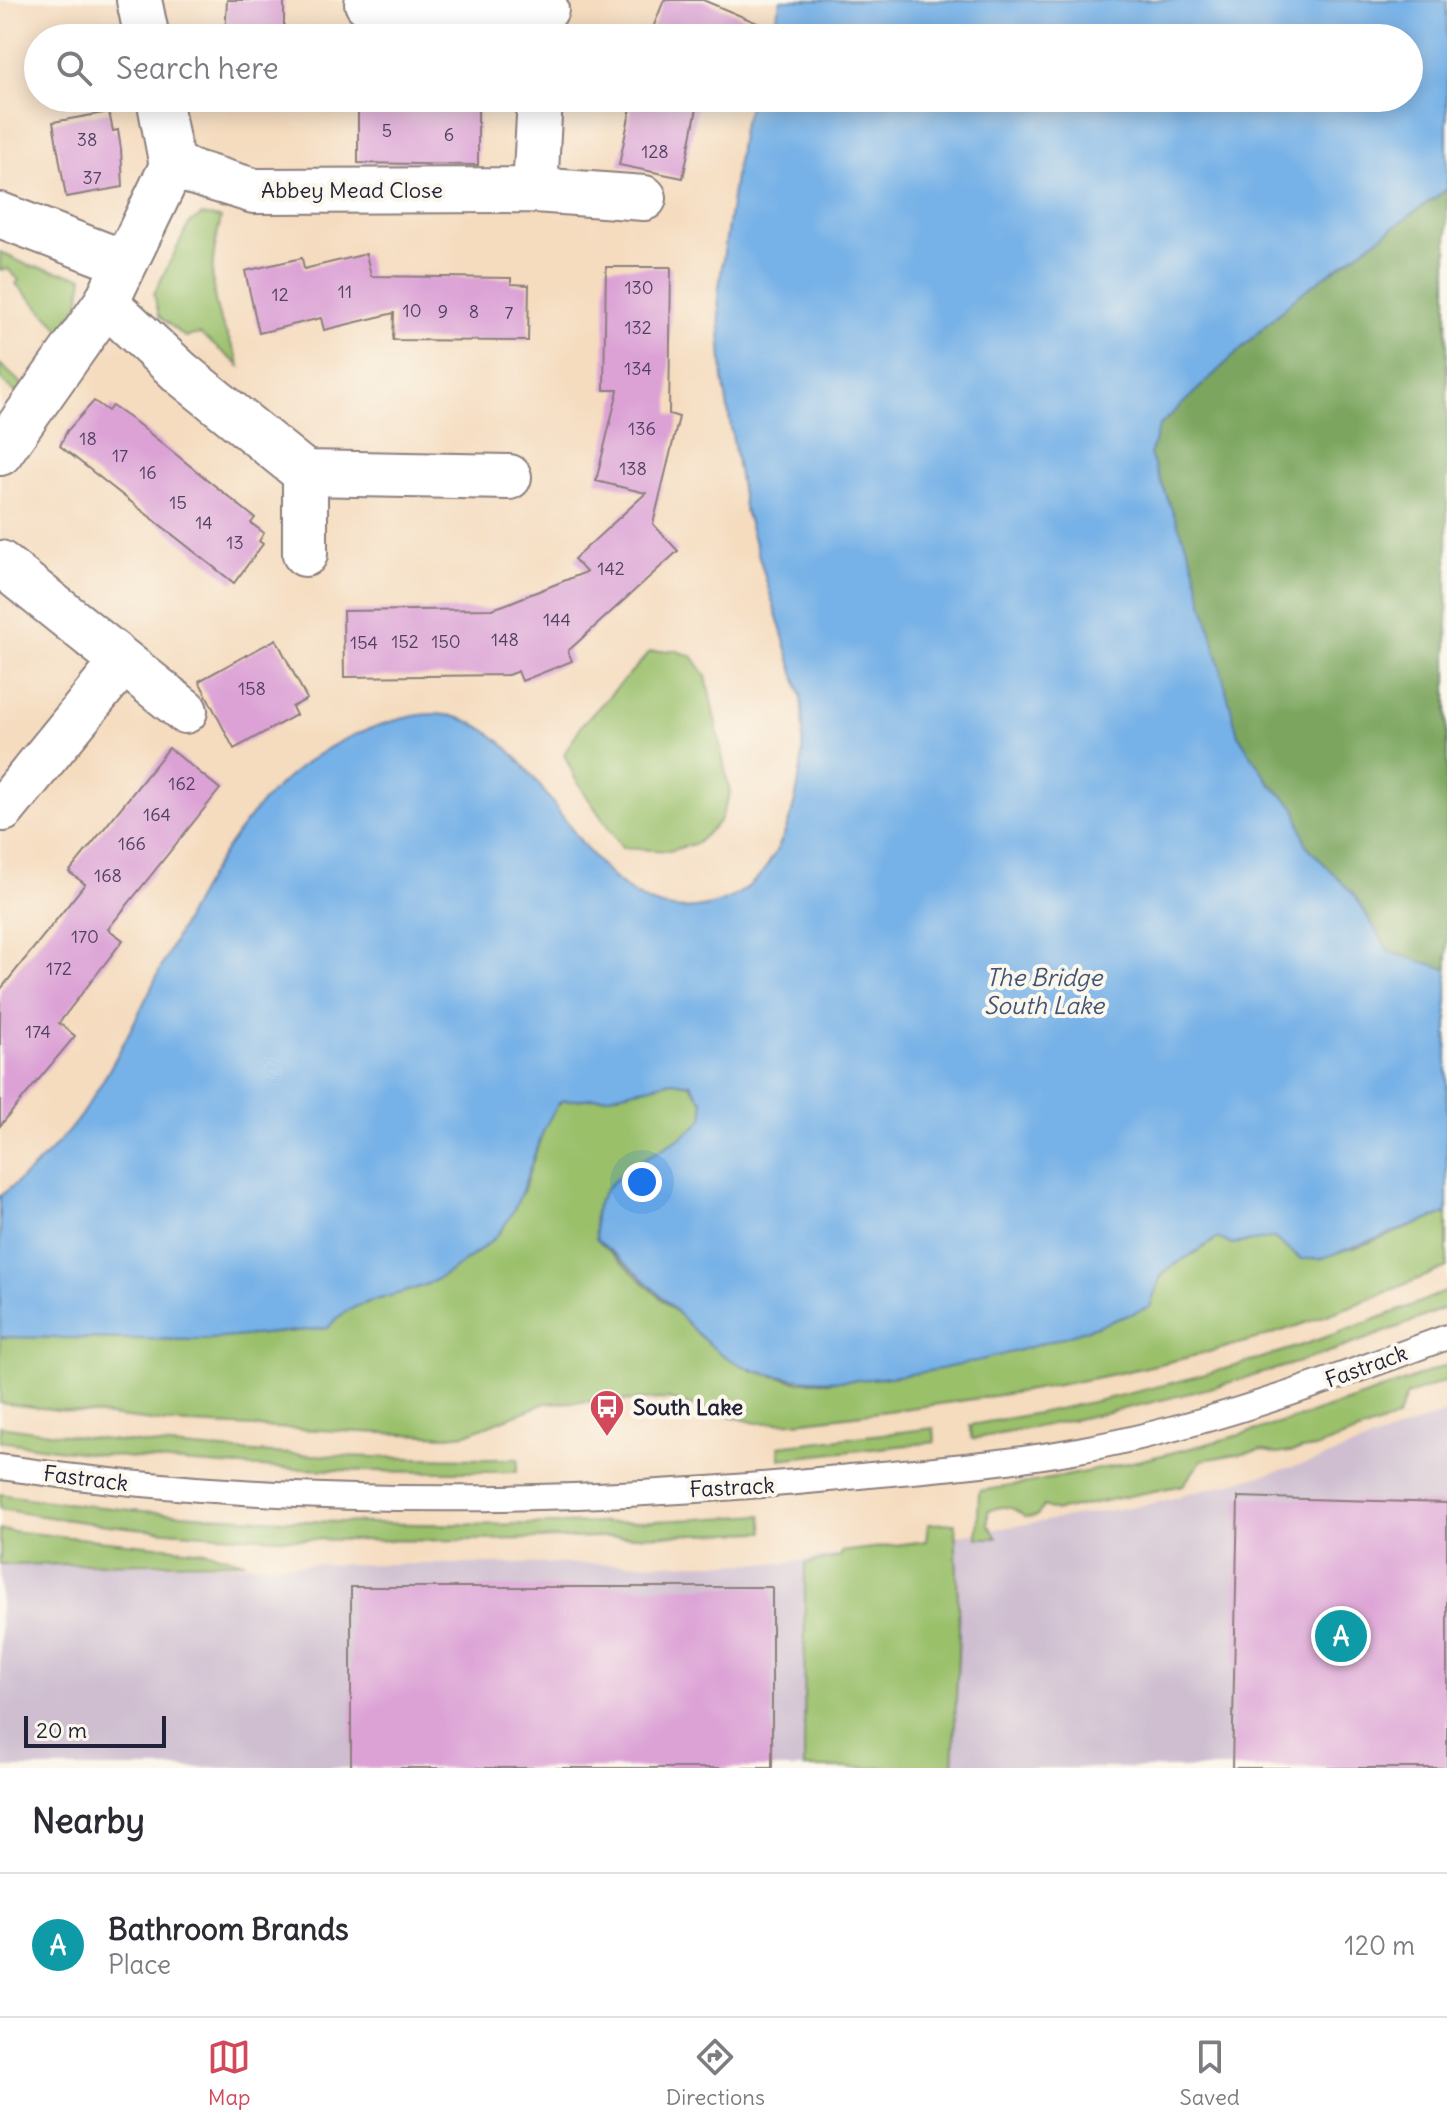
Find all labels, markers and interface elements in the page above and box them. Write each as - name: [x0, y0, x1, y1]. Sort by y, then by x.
- search box: [24, 24, 1423, 112]
- icon: search: [52, 46, 96, 90]
- text: Search here: [116, 49, 279, 87]
- house number: 5: [382, 119, 392, 142]
- house number: 6: [444, 123, 454, 146]
- house number: 38: [77, 128, 97, 151]
- house number: 128: [641, 140, 669, 163]
- house number: 37: [82, 166, 102, 189]
- street label: Abbey Mead Close: [261, 176, 443, 204]
- house number: 130: [624, 276, 654, 299]
- house number: 11: [338, 280, 352, 303]
- house number: 12: [271, 283, 289, 306]
- house number: 10: [403, 299, 422, 322]
- house number: 9: [438, 300, 448, 323]
- house number: 8: [469, 300, 479, 323]
- house number: 7: [505, 301, 514, 324]
- house number: 132: [624, 316, 652, 339]
- house number: 134: [624, 357, 652, 380]
- house number: 136: [628, 417, 656, 440]
- house number: 18: [79, 427, 97, 450]
- house number: 17: [112, 444, 128, 467]
- house number: 138: [619, 457, 647, 480]
- house number: 16: [139, 461, 157, 484]
- house number: 15: [169, 491, 187, 514]
- house number: 14: [195, 511, 213, 534]
- house number: 13: [226, 531, 244, 554]
- house number: 142: [597, 557, 625, 580]
- house number: 144: [543, 608, 571, 631]
- house number: 148: [491, 628, 519, 651]
- house number: 152: [391, 630, 419, 653]
- house number: 150: [431, 630, 461, 653]
- house number: 154: [350, 631, 378, 654]
- house number: 158: [238, 677, 266, 700]
- house number: 162: [168, 772, 196, 795]
- house number: 164: [143, 803, 171, 826]
- house number: 166: [118, 832, 146, 855]
- house number: 168: [94, 864, 122, 887]
- house number: 170: [71, 925, 99, 948]
- house number: 172: [46, 957, 72, 980]
- water label: The Bridge South Lake: [984, 962, 1106, 1020]
- house number: 174: [25, 1020, 51, 1043]
- your location: [622, 1162, 662, 1202]
- street label: Fastrack: [1321, 1338, 1411, 1394]
- bus stop icon: South Lake: [588, 1388, 626, 1438]
- place label: South Lake: [633, 1393, 743, 1421]
- street label: Fastrack: [42, 1459, 130, 1497]
- street label: Fastrack: [689, 1471, 775, 1503]
- pin: A: [1315, 1606, 1367, 1666]
- scale bar: [24, 1712, 166, 1748]
- text: 20 m: [36, 1716, 87, 1744]
- text: Nearby: [32, 1799, 145, 1842]
- text: Bathroom Brands: [108, 1910, 349, 1948]
- text: A: [50, 1929, 66, 1962]
- text: 120 m: [1344, 1929, 1415, 1962]
- text: Place: [108, 1948, 171, 1981]
- tab: Map: [207, 2035, 251, 2111]
- tab: Directions: [666, 2035, 765, 2111]
- tab: Saved: [1179, 2035, 1240, 2111]

